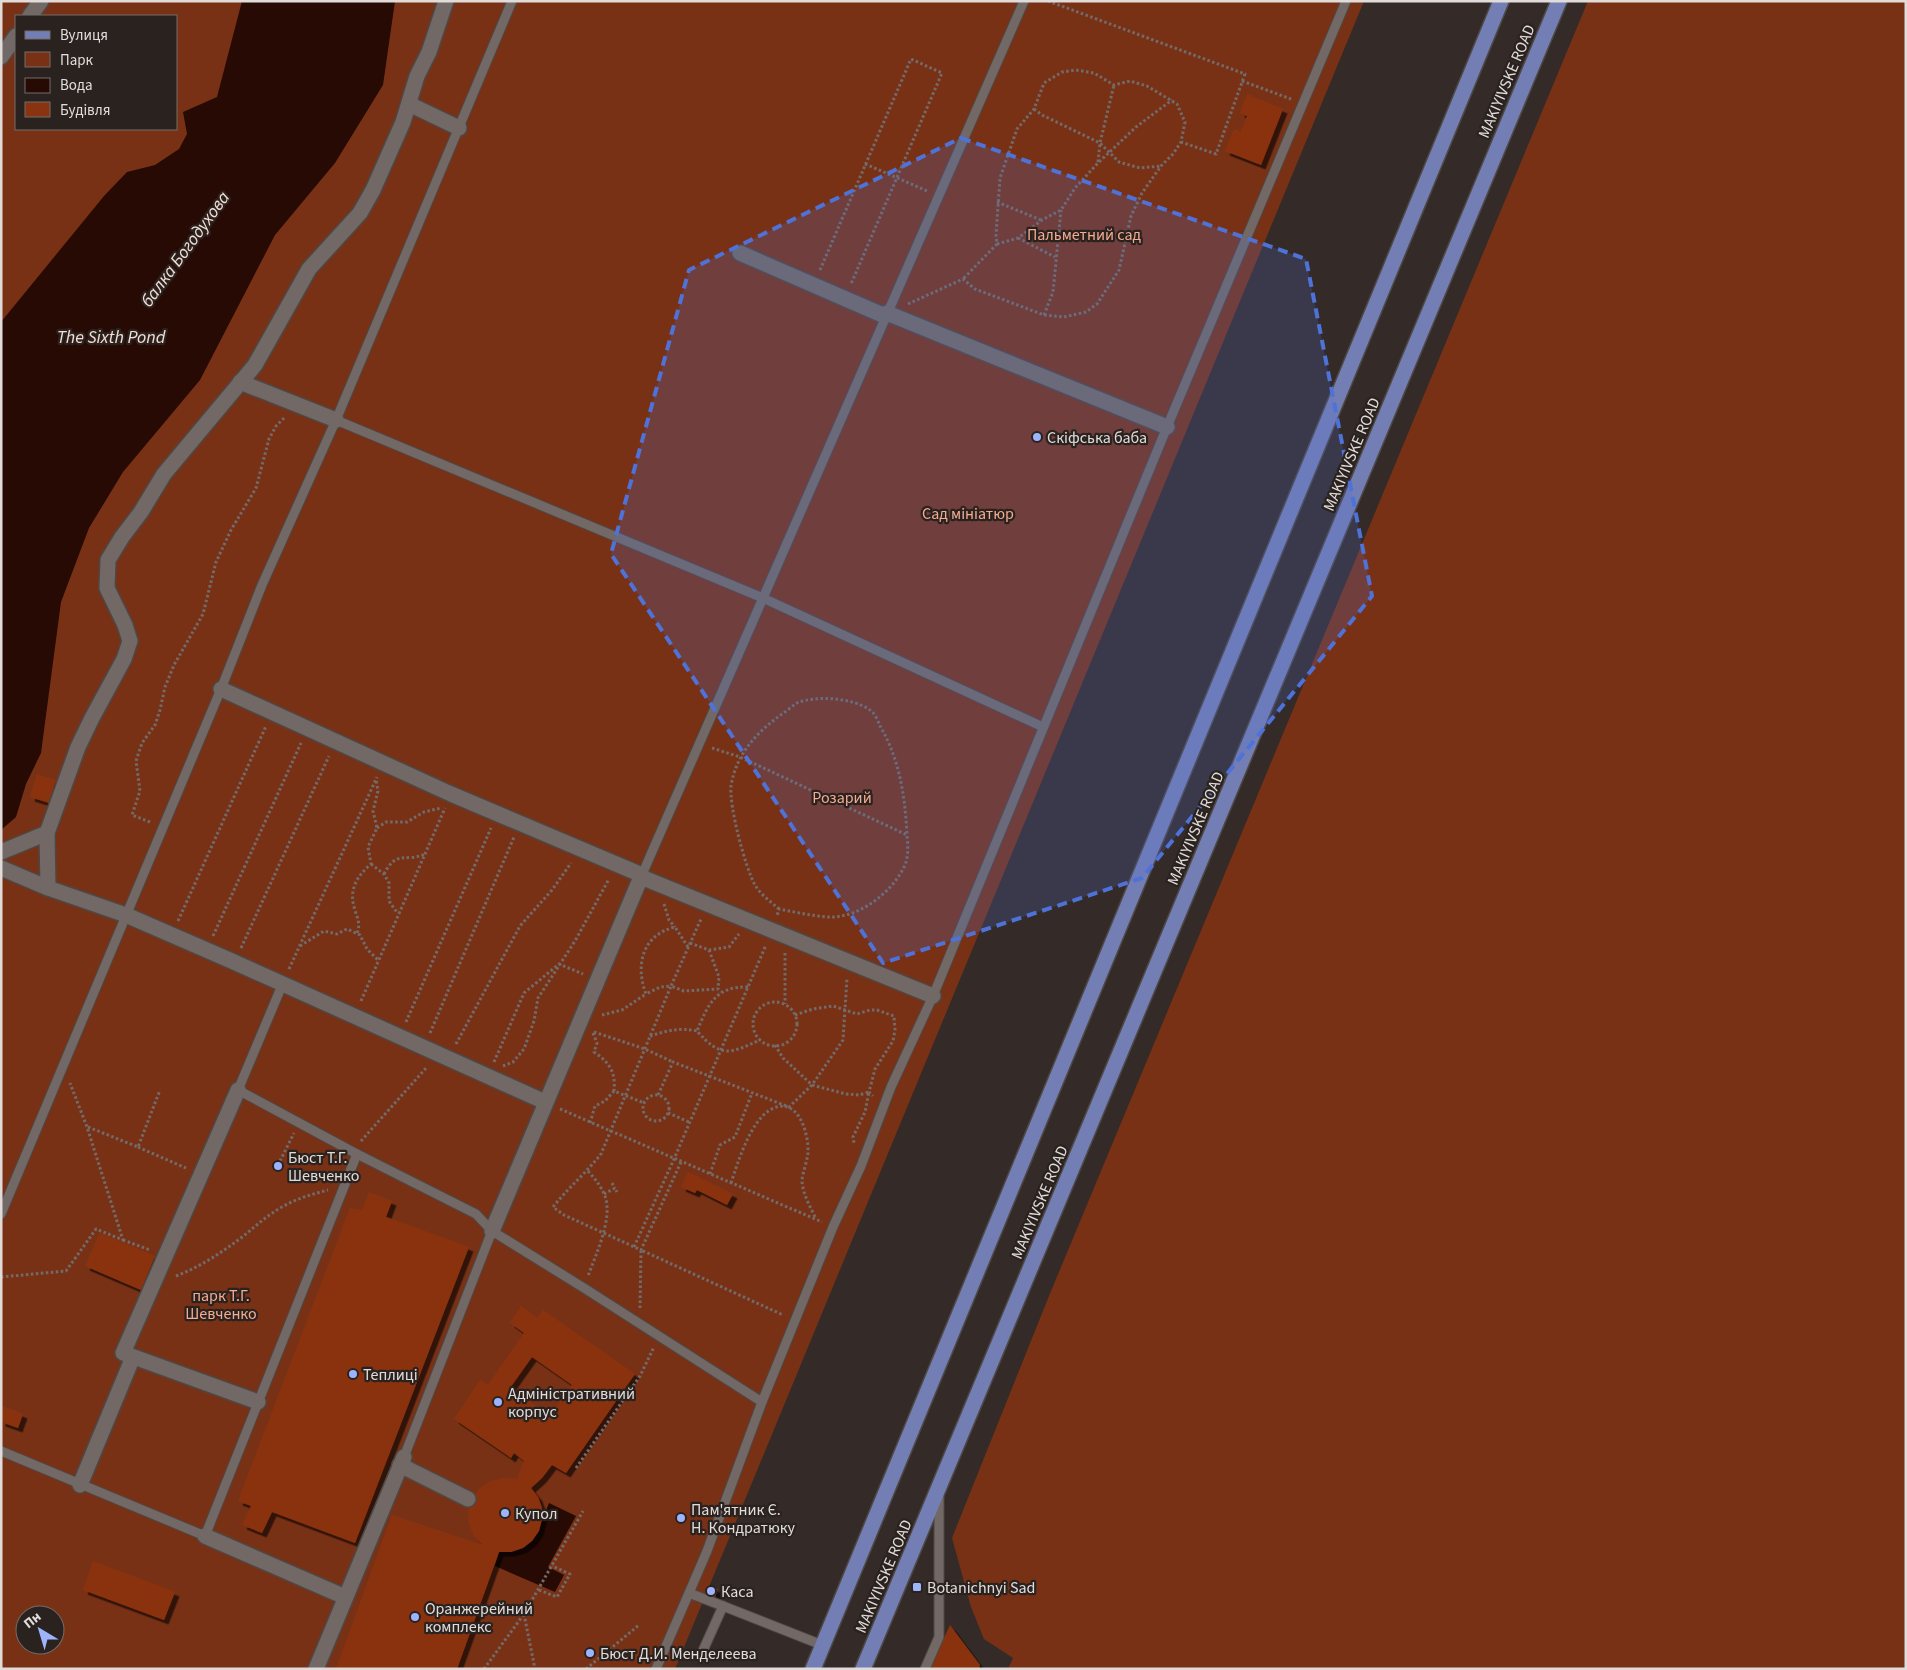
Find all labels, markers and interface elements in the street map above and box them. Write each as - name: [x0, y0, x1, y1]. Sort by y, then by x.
- legend: [15, 15, 178, 130]
- street label: MAKIYIVSKE ROAD: [1473, 21, 1541, 141]
- text: Вулиця: [60, 25, 108, 46]
- text: Парк: [60, 50, 94, 71]
- text: Вода: [60, 75, 93, 96]
- text: Будівля: [60, 100, 110, 121]
- water label: балка Богодухова: [135, 186, 236, 312]
- park label: Пальметний сад: [1027, 224, 1141, 246]
- water label: The Sixth Pond: [57, 325, 166, 350]
- street label: MAKIYIVSKE ROAD: [1318, 394, 1386, 514]
- place label: Скіфська баба: [1047, 427, 1147, 449]
- marker: Скіфська баба: [1031, 431, 1043, 443]
- park label: Сад мініатюр: [922, 503, 1014, 525]
- street label: MAKIYIVSKE ROAD: [1162, 768, 1230, 888]
- park label: Розарий: [812, 787, 872, 809]
- street label: MAKIYIVSKE ROAD: [1006, 1142, 1074, 1262]
- place label: Бюст Т.Г. Шевченко: [288, 1147, 359, 1187]
- marker: Бюст Т.Г. Шевченко: [272, 1160, 284, 1172]
- park label: парк Т.Г. Шевченко: [185, 1285, 257, 1325]
- place label: Теплиці: [363, 1364, 418, 1386]
- marker: Теплиці: [347, 1368, 359, 1380]
- place label: Адміністративний корпус: [508, 1383, 635, 1423]
- marker: Адміністративний корпус: [492, 1396, 504, 1408]
- place label: Пам'ятник Є. Н. Кондратюку: [691, 1499, 795, 1539]
- place label: Купол: [515, 1503, 557, 1525]
- marker: Купол: [499, 1507, 511, 1519]
- marker: Пам'ятник Є. Н. Кондратюку: [675, 1512, 687, 1524]
- street label: MAKIYIVSKE ROAD: [850, 1516, 918, 1636]
- place label: Botanichnyi Sad: [927, 1577, 1035, 1599]
- place label: Каса: [721, 1581, 754, 1603]
- marker: Botanichnyi Sad: [911, 1581, 923, 1593]
- marker: Каса: [705, 1585, 717, 1597]
- place label: Оранжерейний комплекс: [425, 1598, 533, 1638]
- north arrow: [15, 1605, 65, 1655]
- text: Пн: [20, 1607, 46, 1634]
- marker: Оранжерейний комплекс: [409, 1611, 421, 1623]
- place label: Бюст Д.И. Менделеева: [600, 1643, 757, 1665]
- marker: Бюст Д.И. Менделеева: [584, 1647, 596, 1659]

